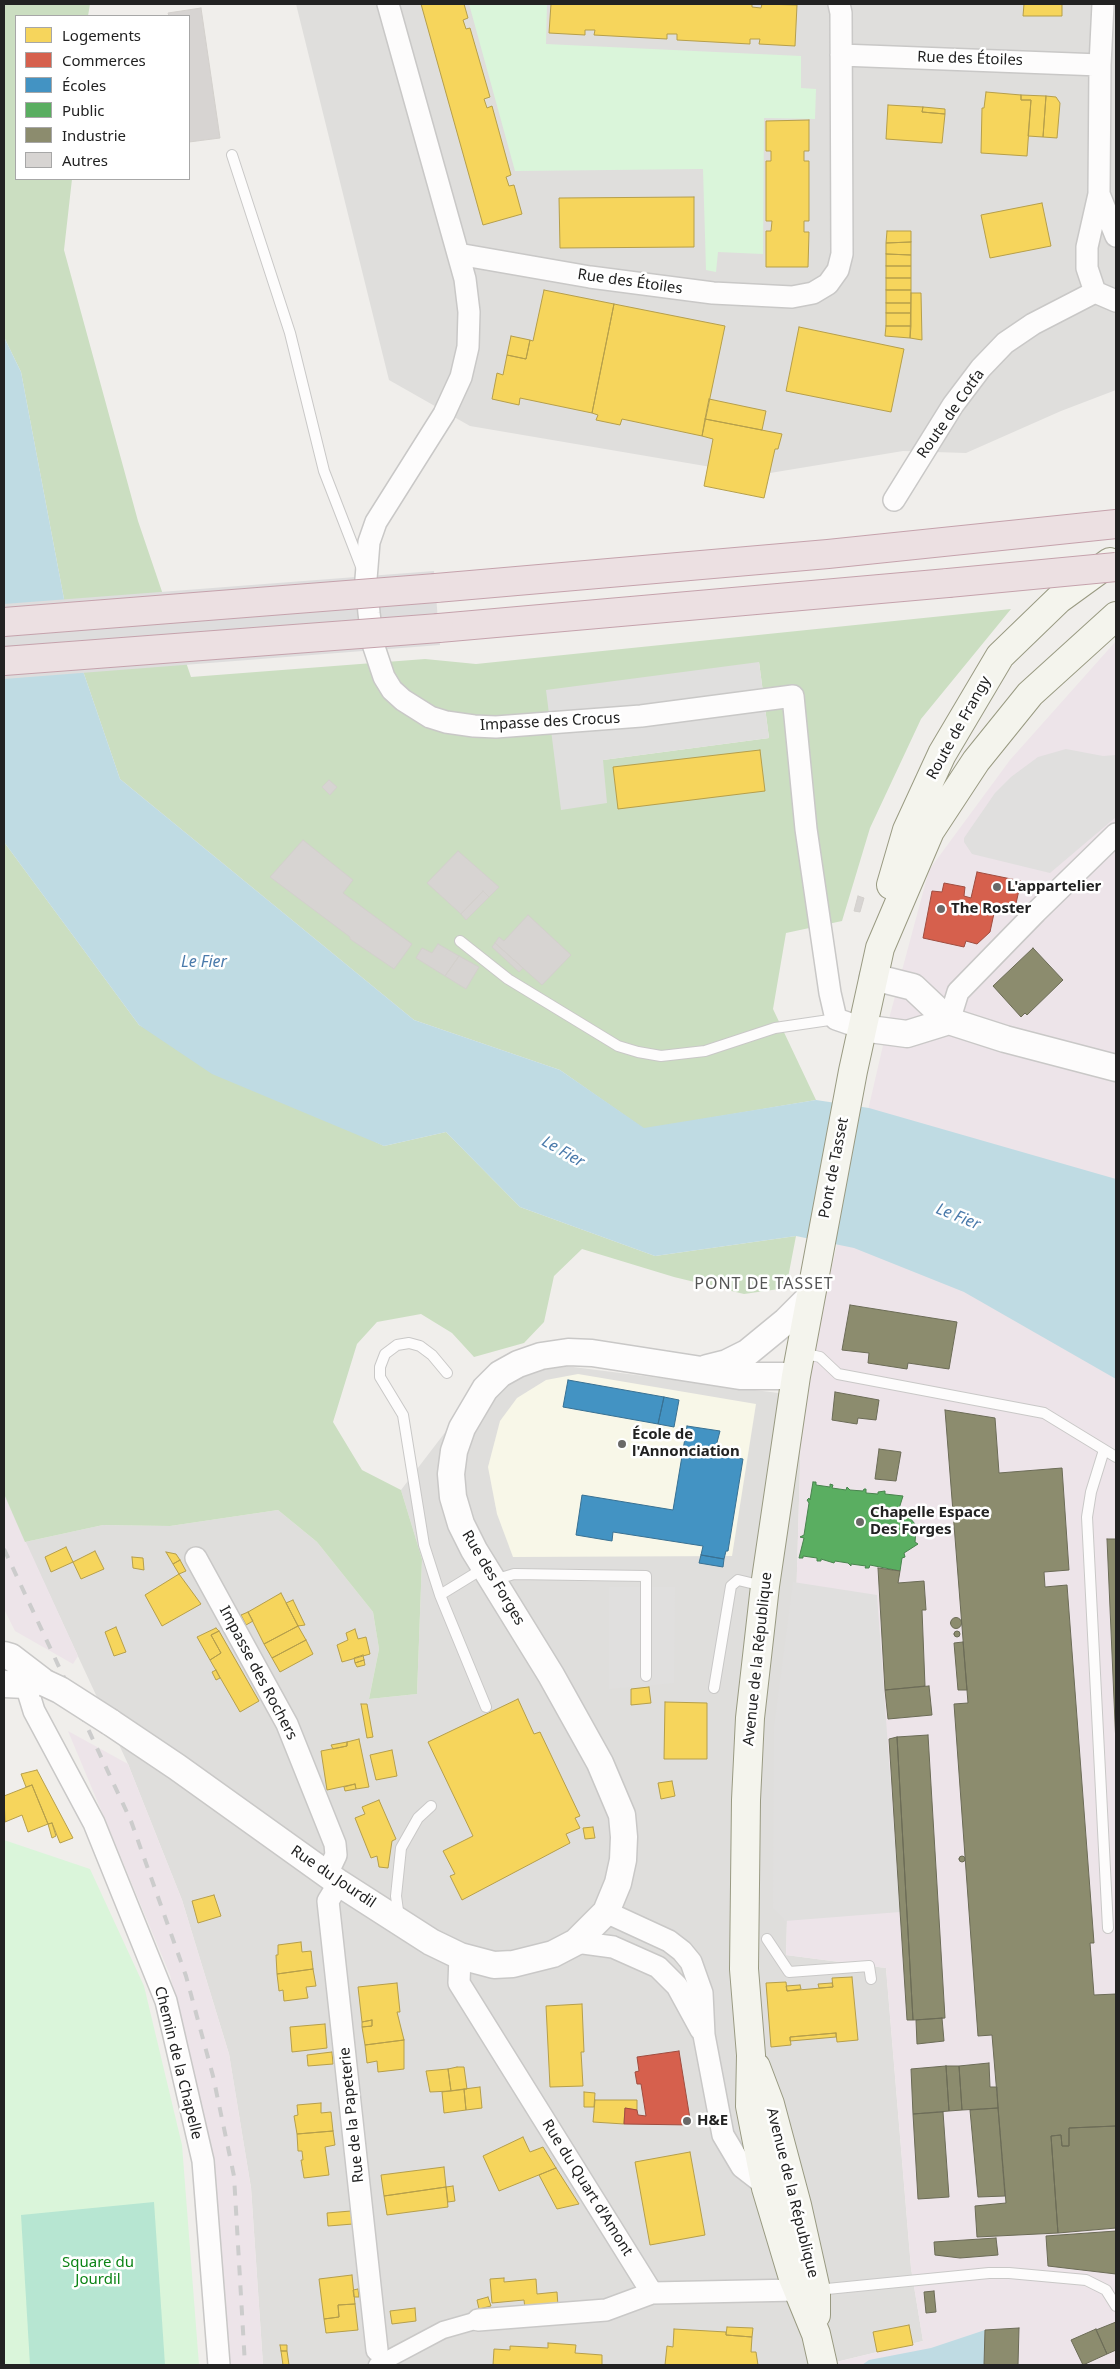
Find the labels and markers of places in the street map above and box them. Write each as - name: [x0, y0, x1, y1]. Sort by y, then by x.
- place label: L'appartelier: [1007, 878, 1101, 896]
- marker: L'appartelier: [991, 881, 1003, 893]
- place label: The Roster: [951, 900, 1031, 918]
- marker: The Roster: [935, 903, 947, 915]
- place label: École de l'Annonciation: [632, 1426, 740, 1461]
- marker: École de l'Annonciation: [616, 1438, 628, 1450]
- place label: Chapelle Espace Des Forges: [870, 1504, 990, 1539]
- marker: Chapelle Espace Des Forges: [854, 1516, 866, 1528]
- place label: H&E: [697, 2112, 728, 2130]
- marker: H&E: [681, 2115, 693, 2127]

